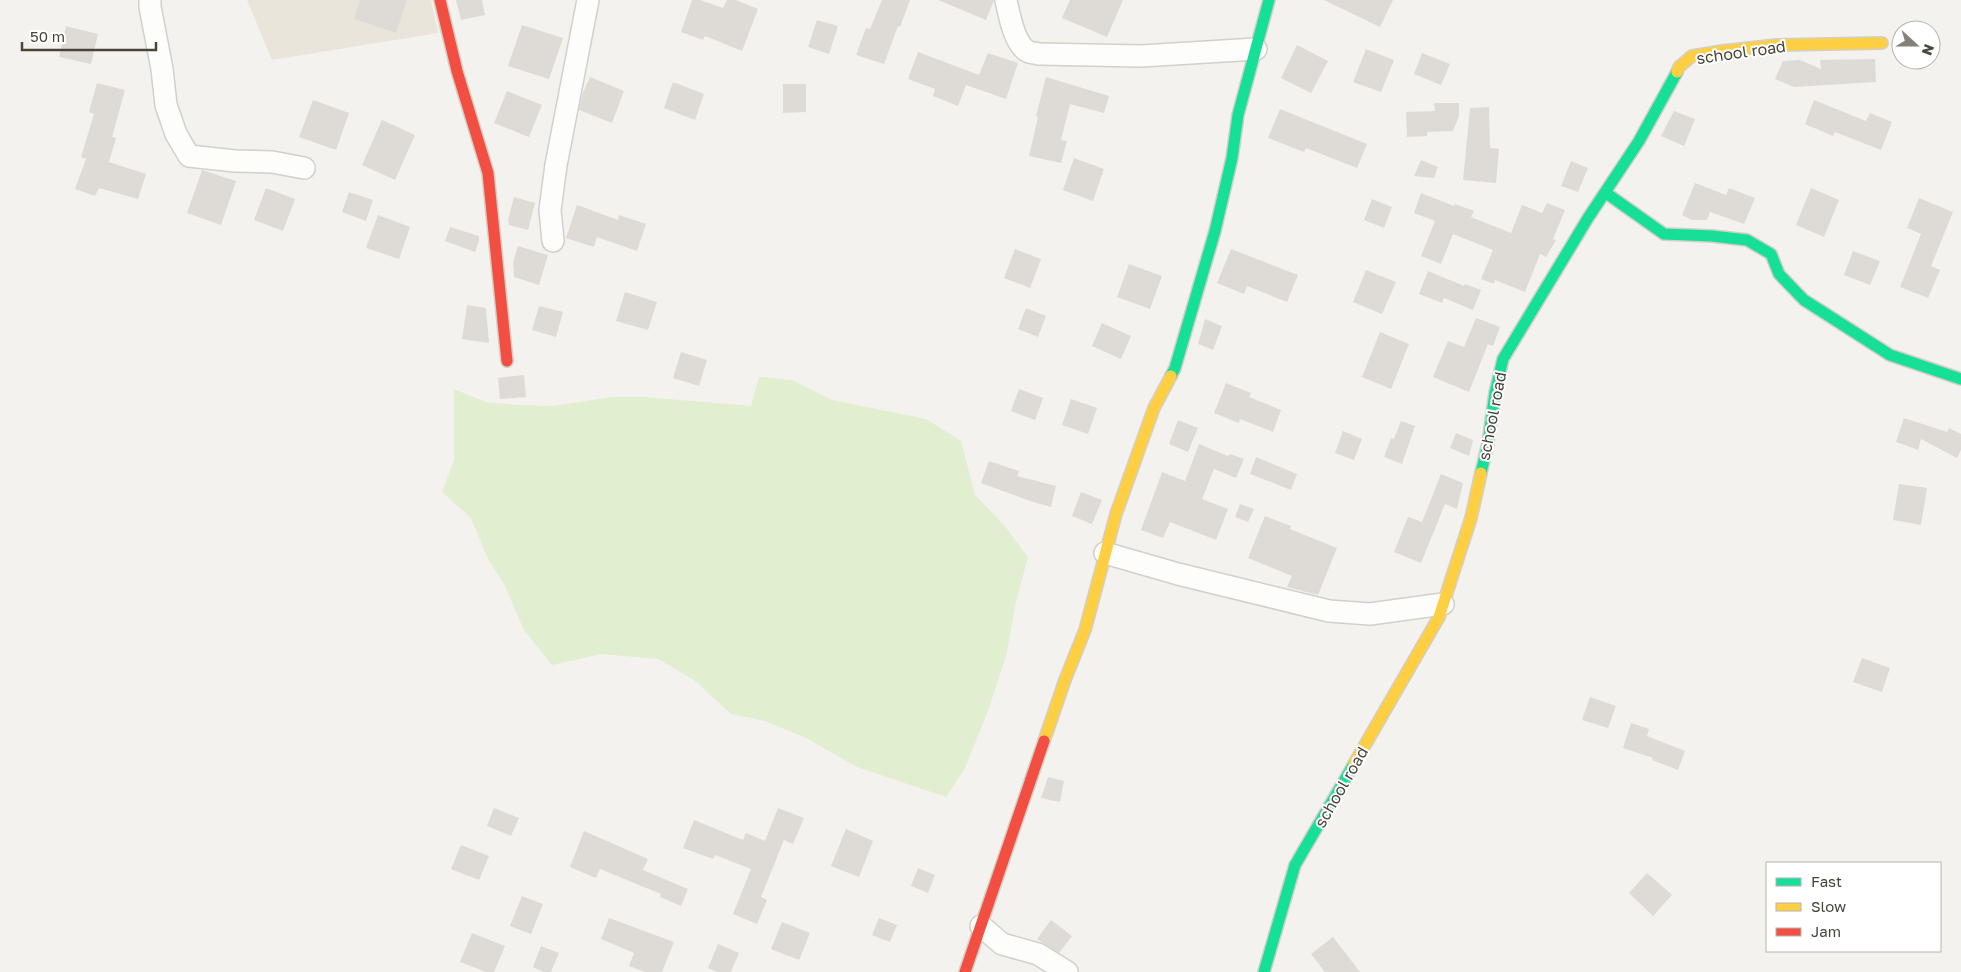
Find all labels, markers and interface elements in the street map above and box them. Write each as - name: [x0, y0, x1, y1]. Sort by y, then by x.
- scale bar: [22, 20, 156, 52]
- north arrow: [1891, 20, 1941, 70]
- text: 50 m: [30, 27, 65, 45]
- street label: school road: [1695, 36, 1787, 68]
- text: N: [1919, 42, 1938, 58]
- street label: school road: [1474, 370, 1510, 462]
- street label: school road: [1310, 743, 1372, 831]
- legend: [1766, 862, 1941, 952]
- text: Fast: [1811, 872, 1842, 890]
- text: Slow: [1811, 897, 1846, 915]
- text: Jam: [1811, 922, 1841, 940]

